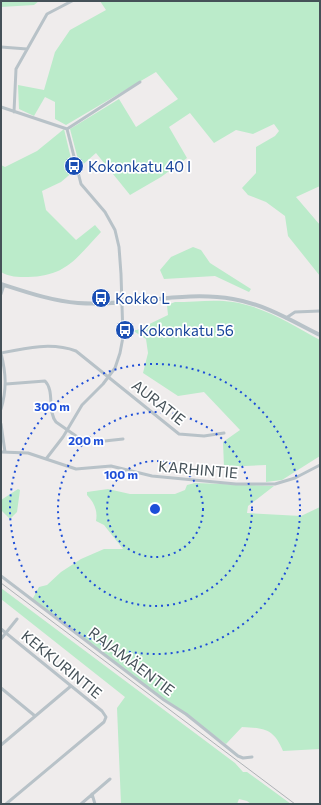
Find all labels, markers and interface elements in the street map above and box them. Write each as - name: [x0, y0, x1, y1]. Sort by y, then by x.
- bus stop icon: Kokonkatu 40 I: [63, 155, 85, 177]
- place label: Kokonkatu 40 I: [88, 157, 191, 175]
- bus stop icon: Kokko L: [90, 287, 112, 309]
- place label: Kokko L: [115, 289, 170, 307]
- bus stop icon: Kokonkatu 56: [114, 319, 136, 341]
- place label: Kokonkatu 56: [139, 321, 234, 339]
- street label: AURATIE: [129, 376, 189, 428]
- text: 300 m: [34, 399, 70, 413]
- text: 200 m: [68, 433, 104, 447]
- street label: KARHINTIE: [157, 457, 239, 481]
- text: 100 m: [104, 467, 138, 481]
- centre of rings: [148, 502, 162, 516]
- street label: RAJAMÄENTIE: [86, 623, 179, 699]
- street label: KEKKURINTIE: [18, 626, 106, 702]

